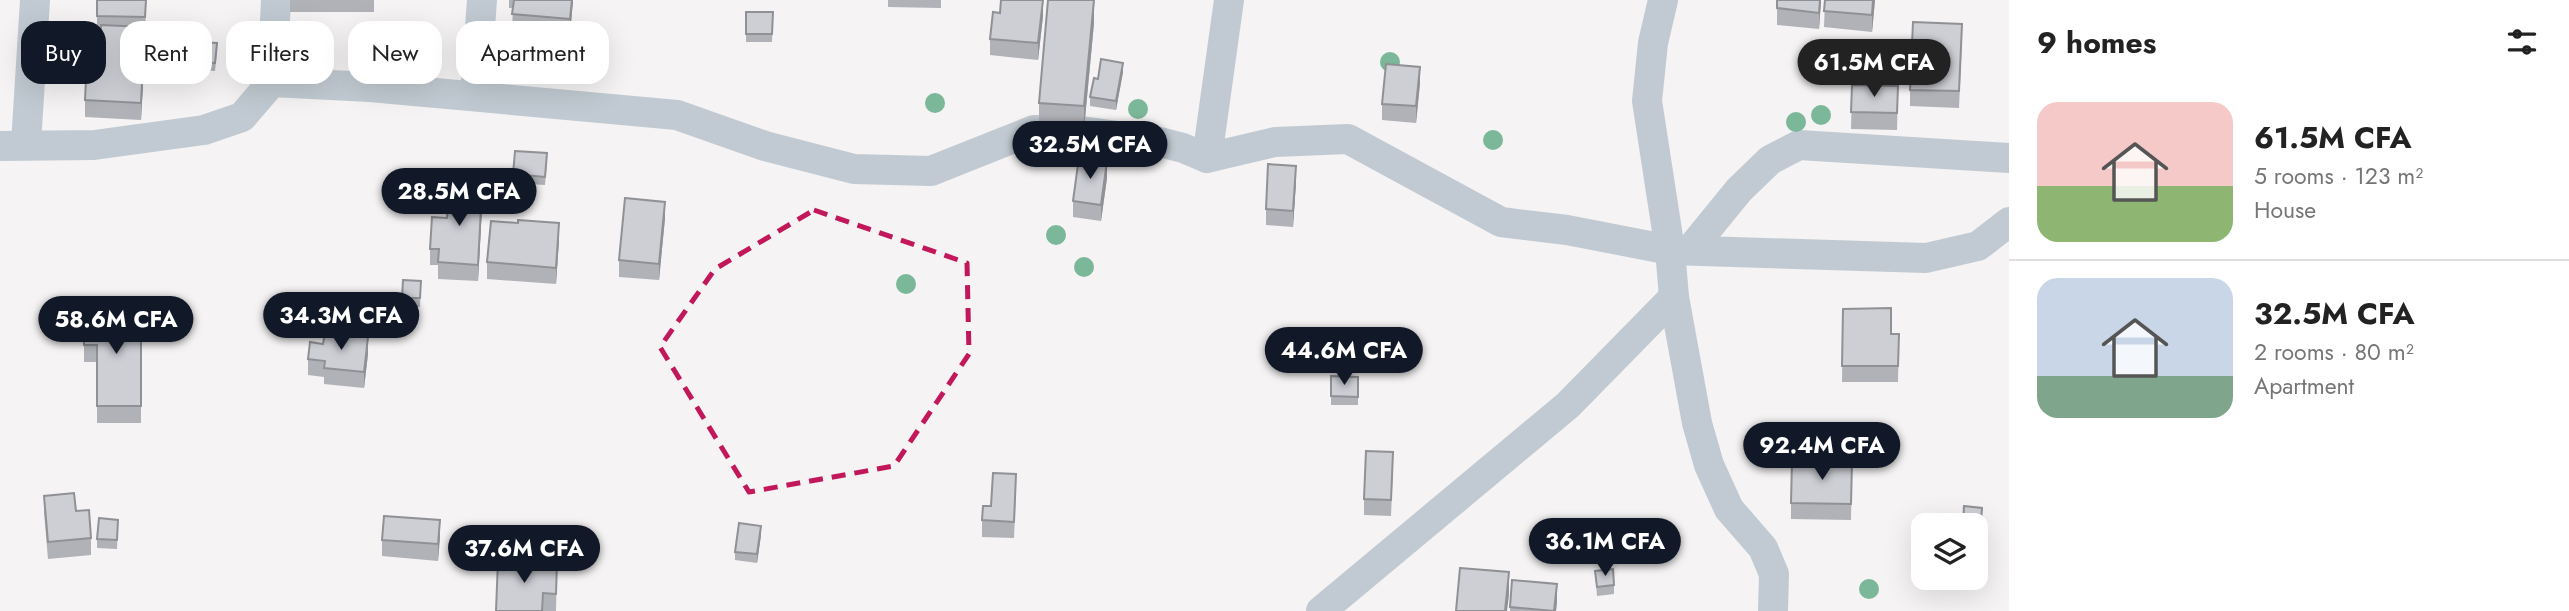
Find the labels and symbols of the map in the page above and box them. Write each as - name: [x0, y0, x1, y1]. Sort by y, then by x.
- pin: 61.5M CFA: [1794, 40, 1954, 99]
- pin: 32.5M CFA: [1010, 122, 1170, 181]
- pin: 28.5M CFA: [379, 168, 539, 228]
- pin: 34.3M CFA: [261, 292, 421, 352]
- pin: 58.6M CFA: [36, 296, 196, 356]
- pin: 44.6M CFA: [1264, 328, 1424, 387]
- pin: 92.4M CFA: [1742, 422, 1902, 482]
- pin: 36.1M CFA: [1525, 518, 1685, 578]
- pin: 37.6M CFA: [444, 526, 604, 585]

